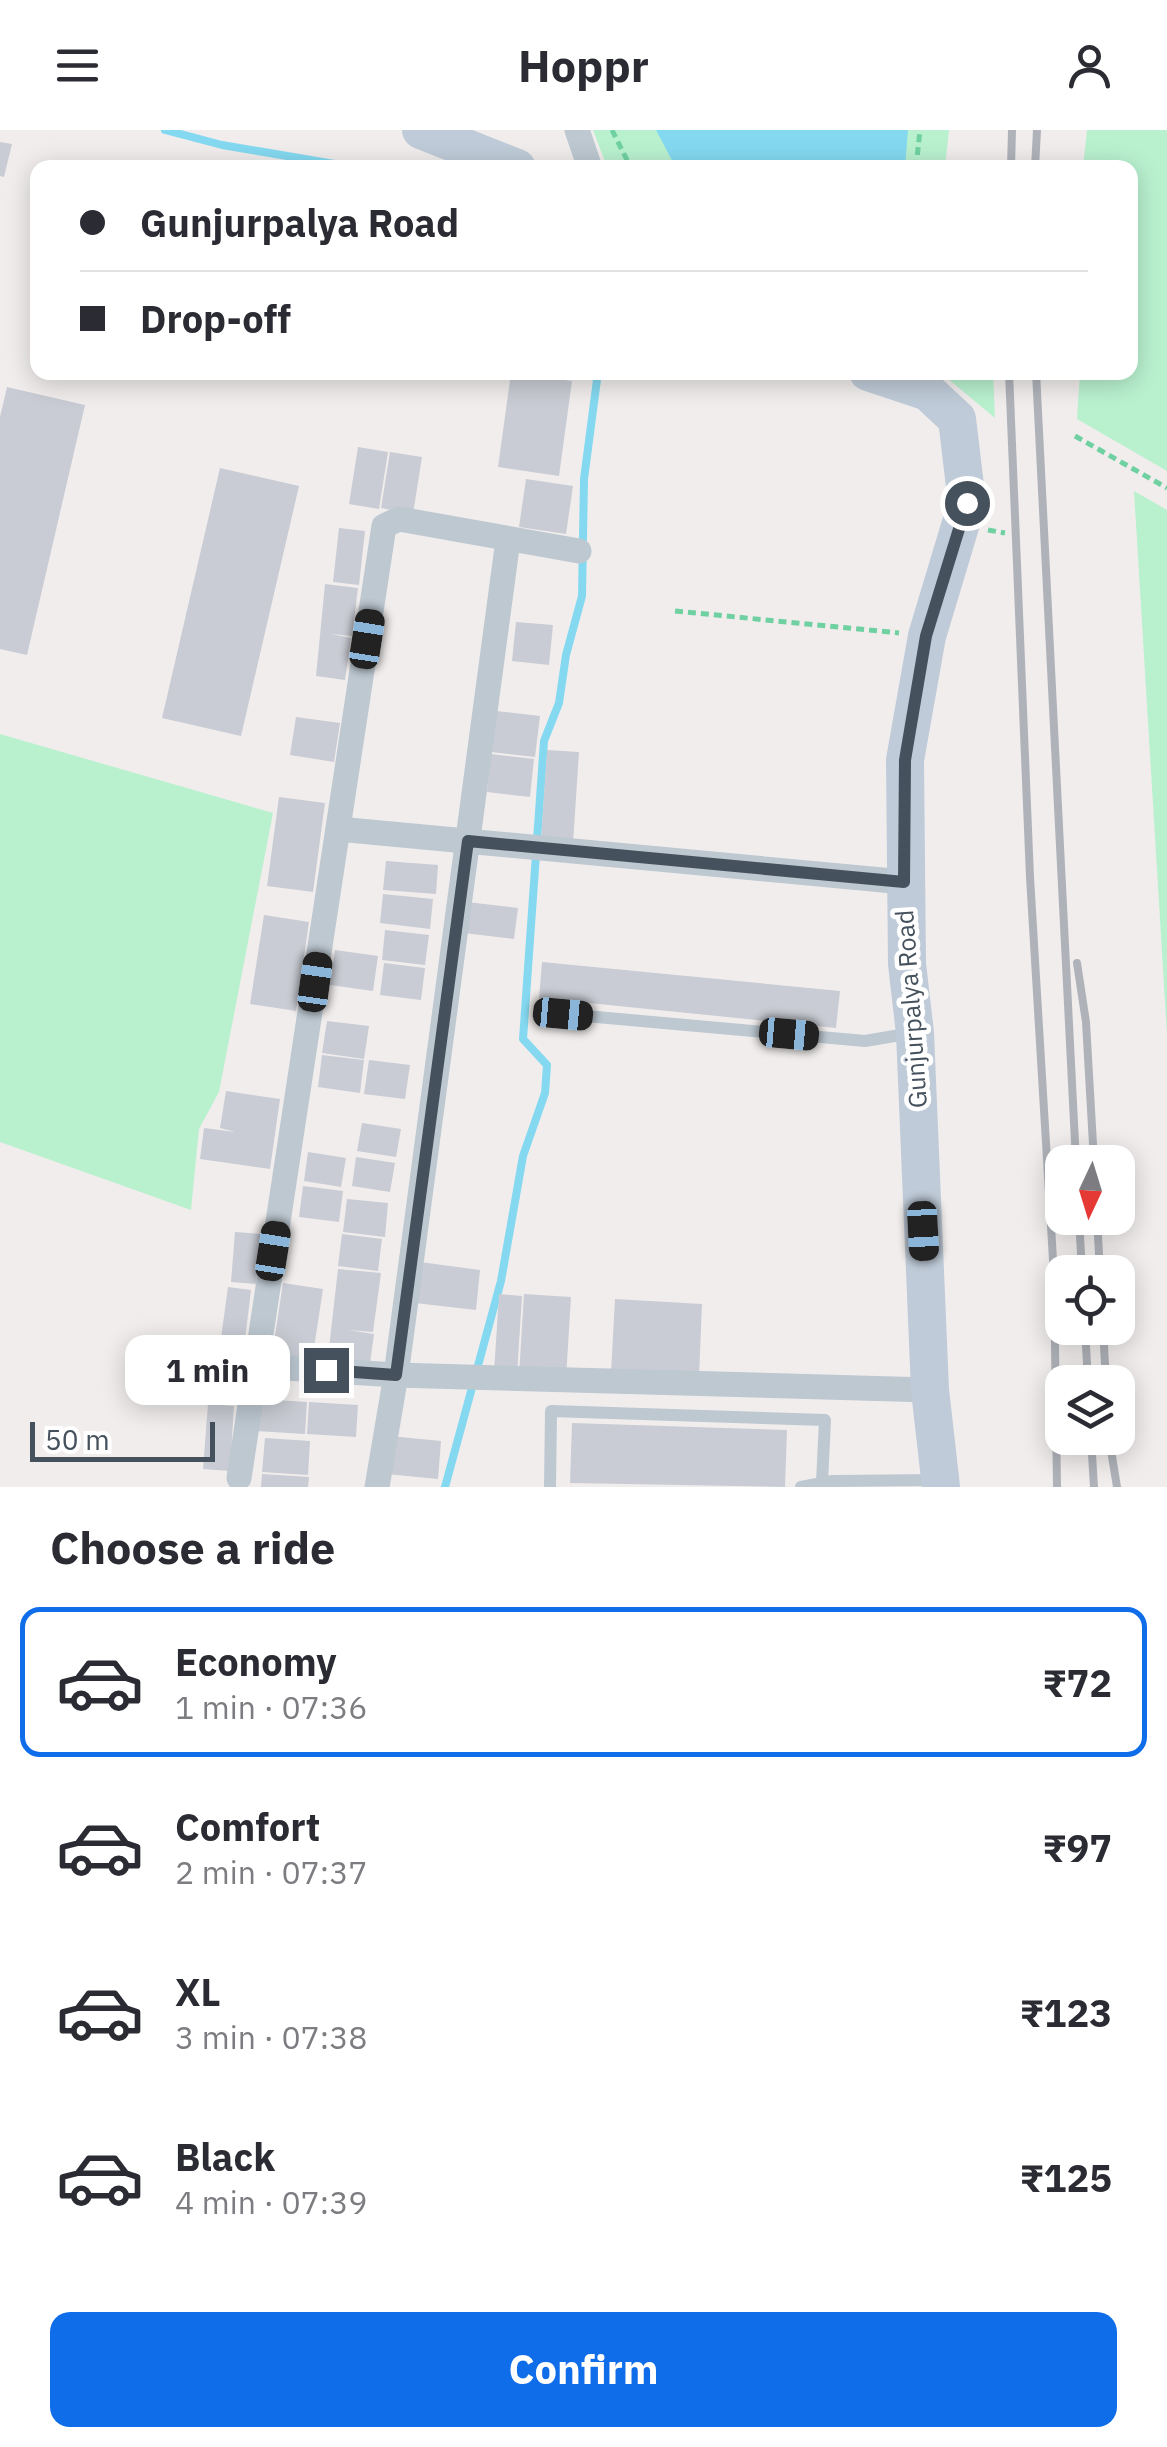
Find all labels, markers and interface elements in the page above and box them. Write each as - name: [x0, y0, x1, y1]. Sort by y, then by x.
- text: Hoppr: [518, 36, 649, 94]
- icon: menu: [50, 38, 105, 93]
- icon: person: [1062, 38, 1117, 93]
- text: Gunjurpalya Road: [140, 198, 459, 247]
- text: Drop-off: [140, 294, 291, 343]
- route start: [945, 481, 990, 526]
- car: [347, 607, 387, 671]
- street label: Gunjurpalya Road: [887, 909, 934, 1109]
- car: [296, 950, 334, 1014]
- car: [532, 996, 594, 1032]
- car: [758, 1016, 820, 1052]
- north arrow: [1045, 1145, 1135, 1235]
- map controls: [1045, 1145, 1135, 1455]
- car: [906, 1200, 940, 1262]
- car: [253, 1219, 293, 1283]
- button: locate: [1045, 1255, 1135, 1345]
- callout: 1 min: [126, 1335, 291, 1405]
- route end: [304, 1348, 349, 1393]
- text: 1 min: [166, 1349, 249, 1391]
- button: layers: [1045, 1365, 1135, 1455]
- scale bar: [30, 1417, 215, 1462]
- text: 50 m: [45, 1421, 110, 1458]
- text: Choose a ride: [50, 1518, 335, 1576]
- icon: car: [55, 1637, 145, 1727]
- text: Economy: [175, 1637, 337, 1686]
- text: ₹72: [1042, 1658, 1112, 1707]
- text: 1 min · 07:36: [175, 1686, 368, 1728]
- icon: car: [55, 1802, 145, 1892]
- text: Comfort: [175, 1802, 320, 1851]
- text: ₹97: [1042, 1823, 1112, 1872]
- text: 2 min · 07:37: [175, 1851, 368, 1893]
- icon: car: [55, 1967, 145, 2057]
- text: XL: [175, 1967, 221, 2016]
- text: ₹123: [1020, 1988, 1112, 2037]
- text: 3 min · 07:38: [175, 2016, 368, 2058]
- icon: car: [55, 2132, 145, 2222]
- text: Black: [175, 2132, 275, 2181]
- text: ₹125: [1020, 2153, 1112, 2202]
- text: 4 min · 07:39: [175, 2181, 368, 2223]
- button: Confirm: [50, 2312, 1117, 2427]

